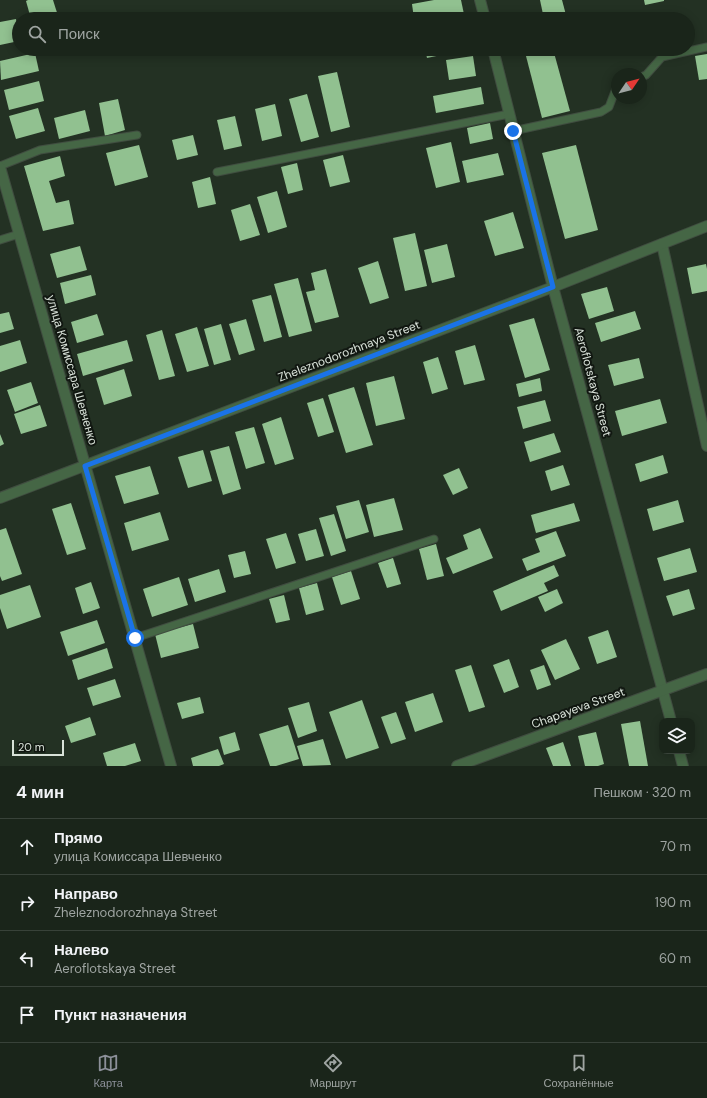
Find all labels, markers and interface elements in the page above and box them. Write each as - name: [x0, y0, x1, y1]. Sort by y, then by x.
- search box: [12, 12, 695, 56]
- icon: search: [26, 23, 48, 45]
- text: Поиск: [58, 24, 100, 44]
- north arrow: [611, 68, 647, 104]
- route end: [504, 122, 522, 140]
- street label: улица Комиссара Шевченко: [43, 293, 101, 447]
- street label: Zheleznodorozhnaya Street: [276, 316, 423, 385]
- street label: Aeroflotskaya Street: [571, 326, 615, 439]
- route start: [126, 629, 144, 647]
- street label: Chapayeva Street: [529, 684, 627, 732]
- map controls: [659, 718, 695, 754]
- button: layers: [659, 718, 695, 754]
- scale bar: [12, 738, 64, 757]
- text: 20 m: [18, 740, 44, 754]
- text: 4 мин: [16, 781, 64, 803]
- text: Пешком · 320 m: [594, 784, 691, 801]
- text: Прямо: [54, 828, 103, 848]
- icon: ahead: [16, 836, 38, 858]
- text: 70 m: [660, 838, 691, 855]
- text: улица Комиссара Шевченко: [54, 848, 222, 865]
- text: Направо: [54, 884, 118, 904]
- icon: right: [16, 892, 38, 914]
- text: 190 m: [655, 894, 691, 911]
- text: Zheleznodorozhnaya Street: [54, 904, 217, 921]
- text: Налево: [54, 940, 109, 960]
- icon: left: [16, 948, 38, 970]
- text: 60 m: [659, 950, 691, 967]
- text: Aeroflotskaya Street: [54, 960, 176, 977]
- icon: arrive: [16, 1004, 38, 1026]
- text: Пункт назначения: [54, 1005, 187, 1025]
- tab: Карта: [93, 1052, 123, 1090]
- tab: Маршрут: [310, 1052, 357, 1090]
- tab: Сохранённые: [544, 1052, 614, 1090]

